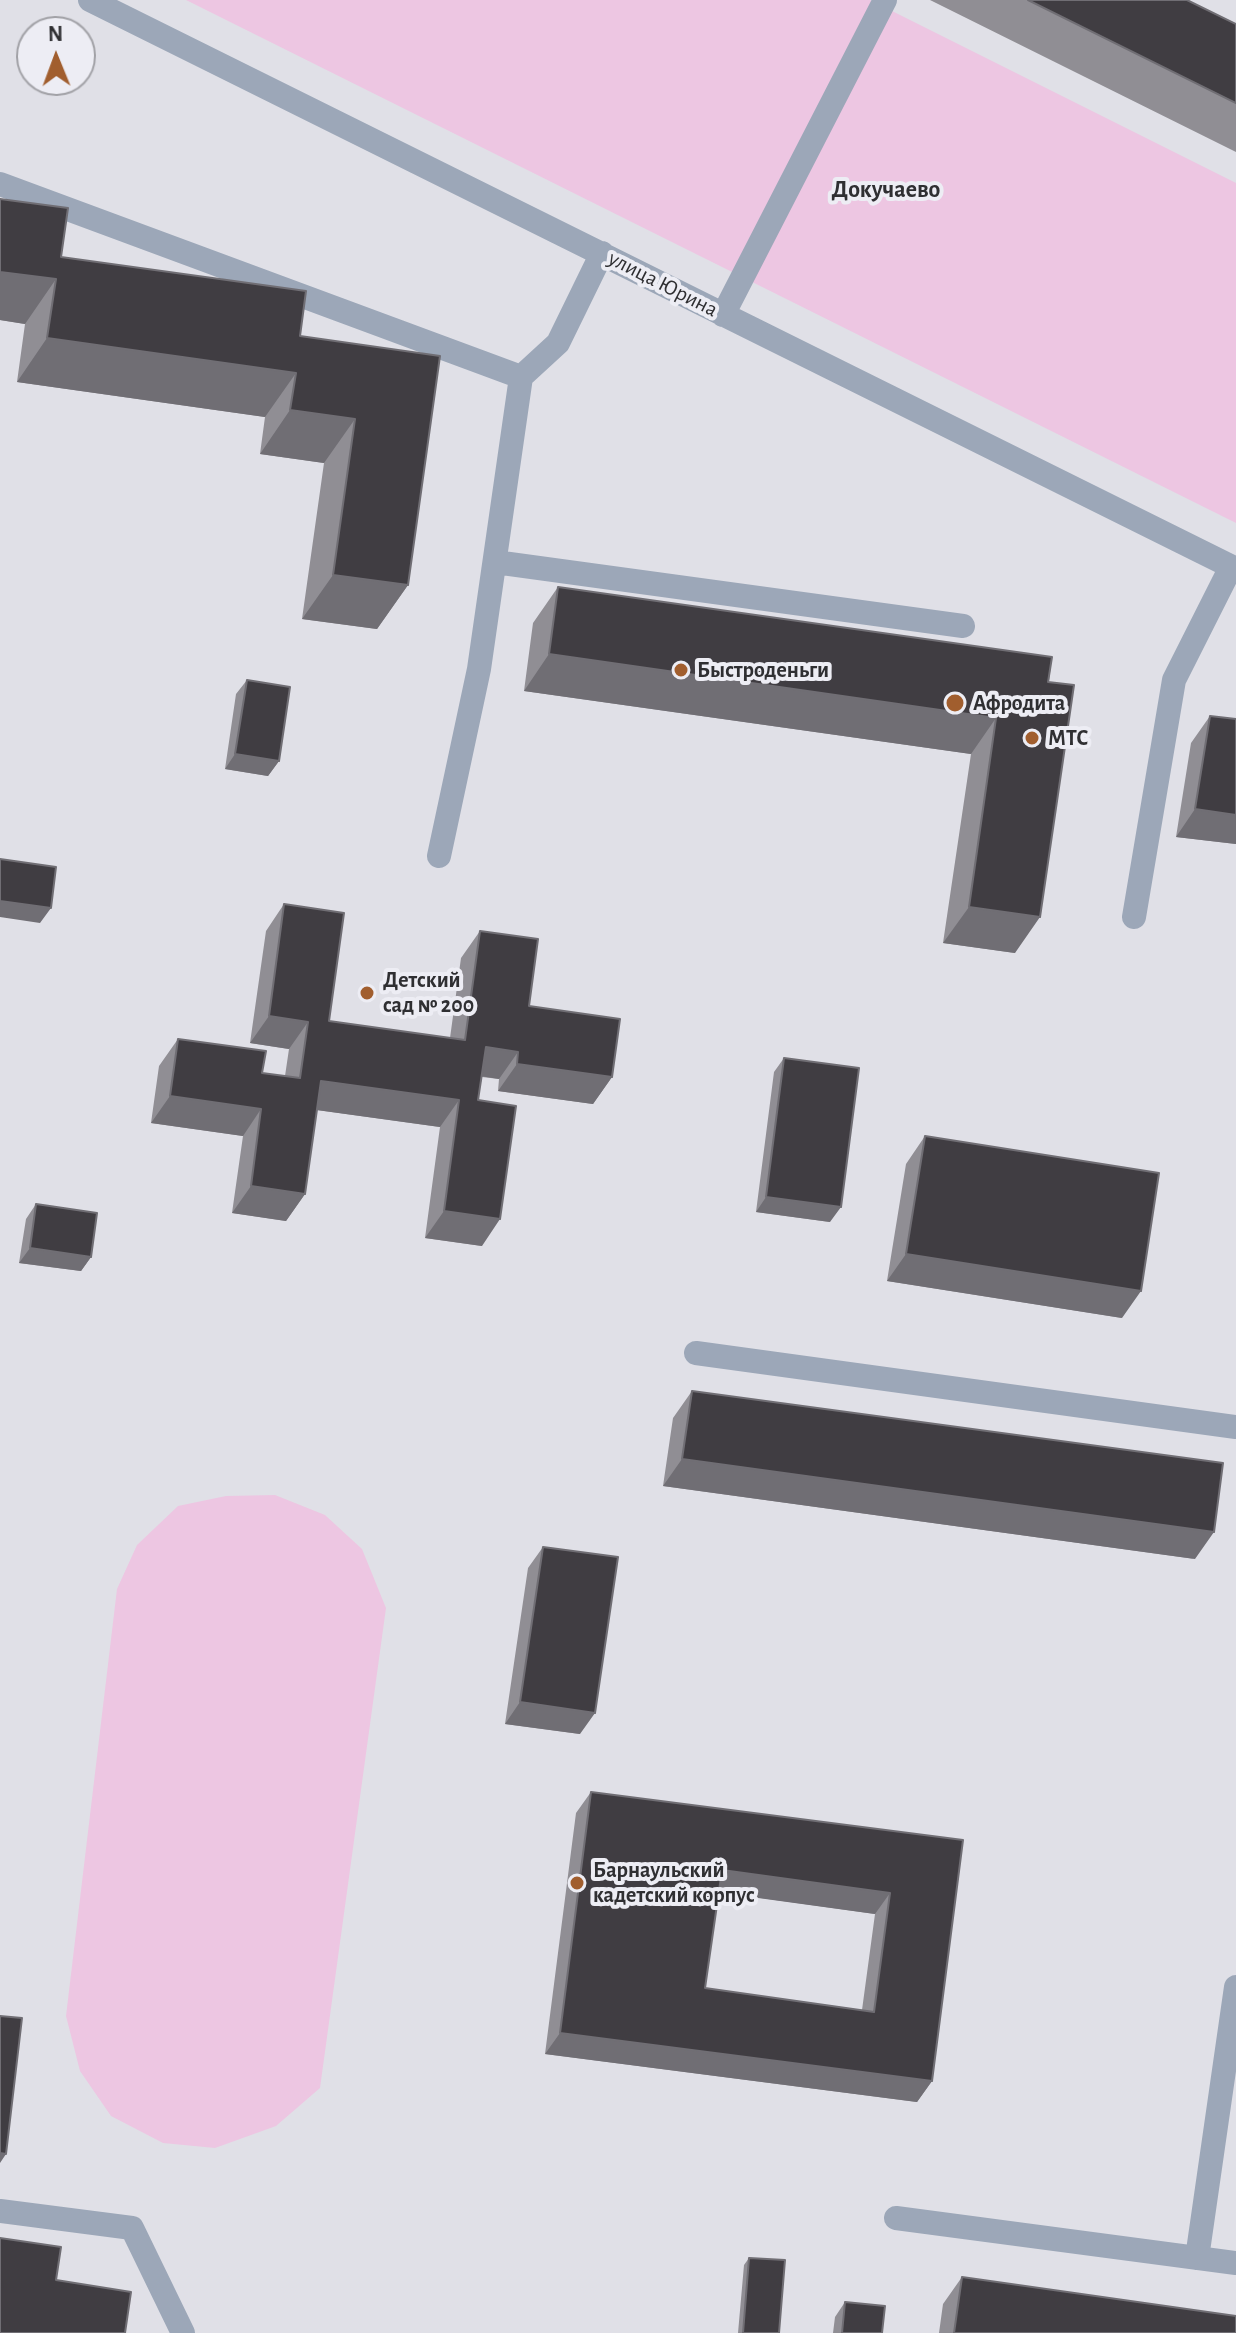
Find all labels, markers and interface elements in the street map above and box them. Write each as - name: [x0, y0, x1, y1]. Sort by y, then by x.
- north arrow: [16, 16, 96, 96]
- text: N: [48, 23, 63, 45]
- district label: Докучаево: [832, 176, 940, 204]
- street label: улица Юрина: [604, 245, 722, 323]
- place label: Быстроденьги: [697, 657, 829, 683]
- marker: Быстроденьги: [672, 661, 690, 679]
- place label: Афродита: [973, 690, 1065, 716]
- marker: Афродита: [944, 692, 966, 714]
- place label: МТС: [1048, 725, 1088, 751]
- marker: МТС: [1023, 729, 1041, 747]
- place label: Детский сад № 200: [383, 967, 474, 1018]
- marker: Детский сад № 200: [358, 984, 376, 1002]
- place label: Барнаульский кадетский корпус: [593, 1857, 755, 1908]
- marker: Барнаульский кадетский корпус: [568, 1874, 586, 1892]

